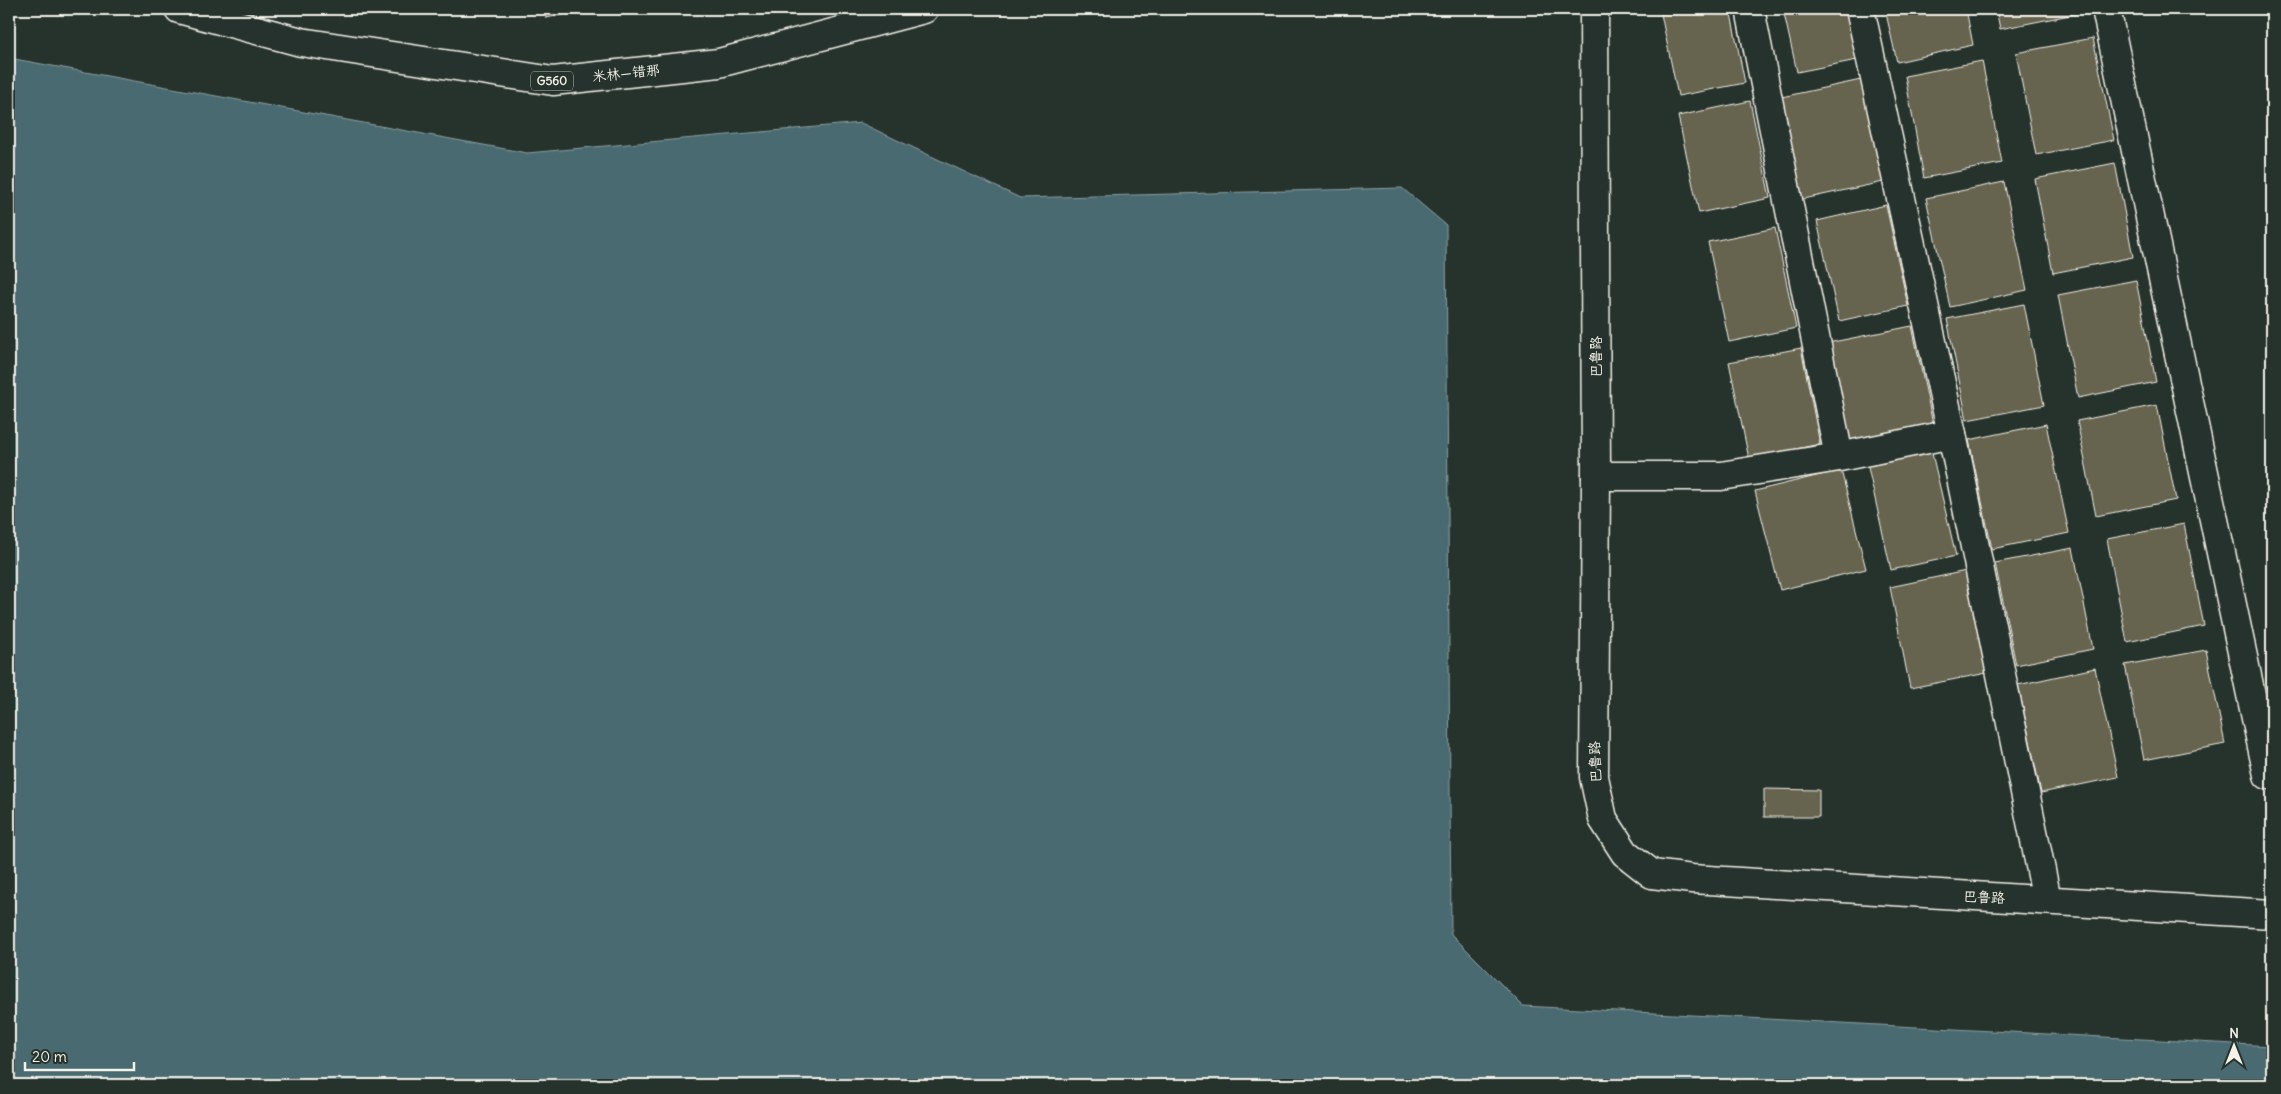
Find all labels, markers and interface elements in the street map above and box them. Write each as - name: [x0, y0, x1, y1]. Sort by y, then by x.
- street label: 米林—错那: [591, 61, 661, 85]
- road number: G560: [531, 72, 573, 90]
- street label: 巴鲁路: [1587, 336, 1605, 378]
- street label: 巴鲁路: [1585, 741, 1605, 783]
- street label: 巴鲁路: [1963, 887, 2005, 907]
- north arrow: [2208, 1022, 2258, 1072]
- text: N: [2229, 1024, 2239, 1042]
- scale bar: [25, 1039, 134, 1071]
- text: 20 m: [32, 1047, 67, 1066]

